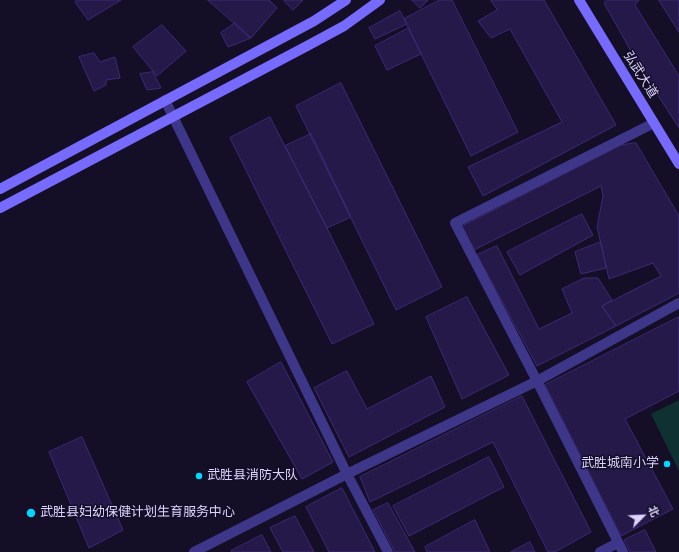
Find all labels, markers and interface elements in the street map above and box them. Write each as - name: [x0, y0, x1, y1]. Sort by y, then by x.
- street label: 弘武大道: [620, 49, 660, 101]
- place label: 武胜城南小学: [581, 456, 659, 472]
- marker: 武胜城南小学: [662, 459, 672, 469]
- place label: 武胜县消防大队: [207, 468, 298, 484]
- marker: 武胜县消防大队: [194, 471, 204, 481]
- north arrow: [623, 496, 663, 536]
- text: 北: [644, 503, 664, 519]
- place label: 武胜县妇幼保健计划生育服务中心: [40, 505, 235, 521]
- marker: 武胜县妇幼保健计划生育服务中心: [25, 507, 37, 519]

